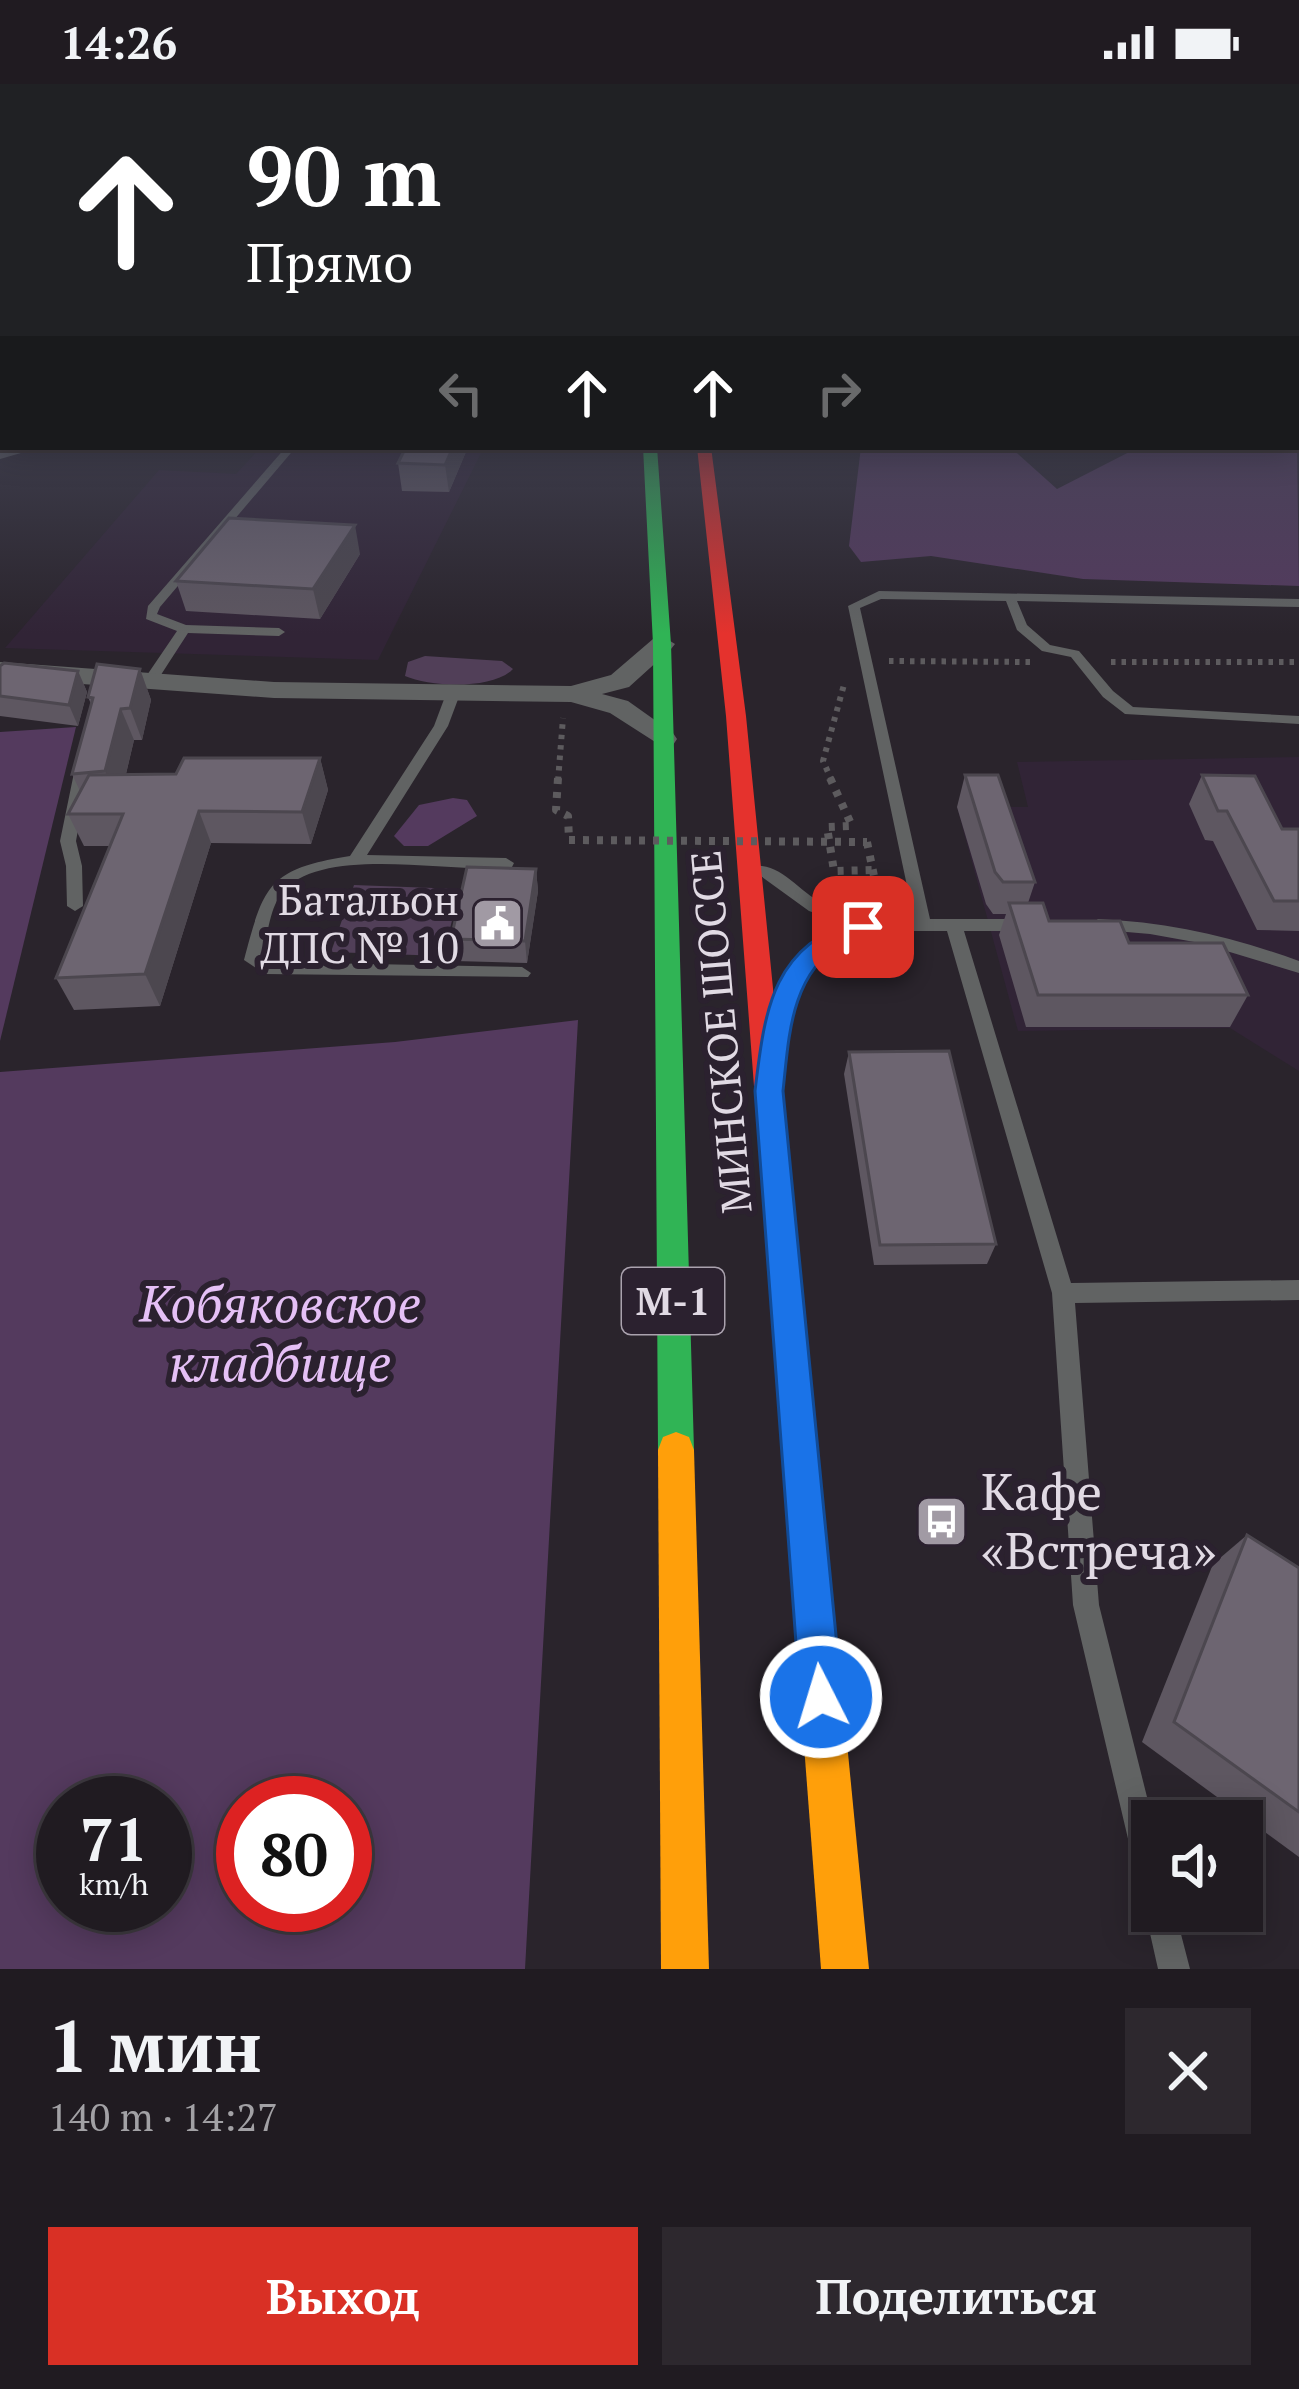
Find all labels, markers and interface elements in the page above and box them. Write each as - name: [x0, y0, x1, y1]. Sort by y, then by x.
- text: 14:26: [60, 12, 177, 72]
- text: 90 m: [246, 119, 441, 230]
- icon: ahead: [48, 132, 204, 288]
- text: Прямо: [246, 226, 413, 297]
- icon: left: [428, 360, 494, 426]
- icon: ahead: [554, 360, 620, 426]
- icon: ahead: [680, 360, 746, 426]
- icon: right: [806, 360, 872, 426]
- street label: МИНСКОЕ ШОССЕ: [676, 848, 764, 1216]
- place label: Батальон ДПС № 10: [261, 871, 459, 975]
- pin: [812, 876, 914, 978]
- icon: arrive: [830, 894, 896, 960]
- public building icon: Батальон ДПС № 10: [470, 896, 526, 952]
- road number: М-1: [622, 1268, 724, 1334]
- park label: Кобяковское кладбище: [137, 1269, 421, 1396]
- place label: Кафе «Встреча»: [981, 1457, 1216, 1584]
- bus stop icon: Кафе «Встреча»: [914, 1493, 970, 1549]
- position arrow: [758, 1634, 884, 1760]
- speed limit sign: 80: [216, 1776, 372, 1932]
- text: 71: [80, 1799, 148, 1878]
- map controls: [1131, 1800, 1263, 1932]
- button: sound: [1131, 1800, 1263, 1932]
- text: km/h: [79, 1864, 149, 1904]
- text: 1 мин: [48, 1997, 262, 2093]
- button: close: [1125, 2008, 1251, 2134]
- text: 140 m · 14:27: [48, 2090, 278, 2142]
- button: Выход: [48, 2227, 638, 2365]
- button: Поделиться: [662, 2227, 1251, 2365]

